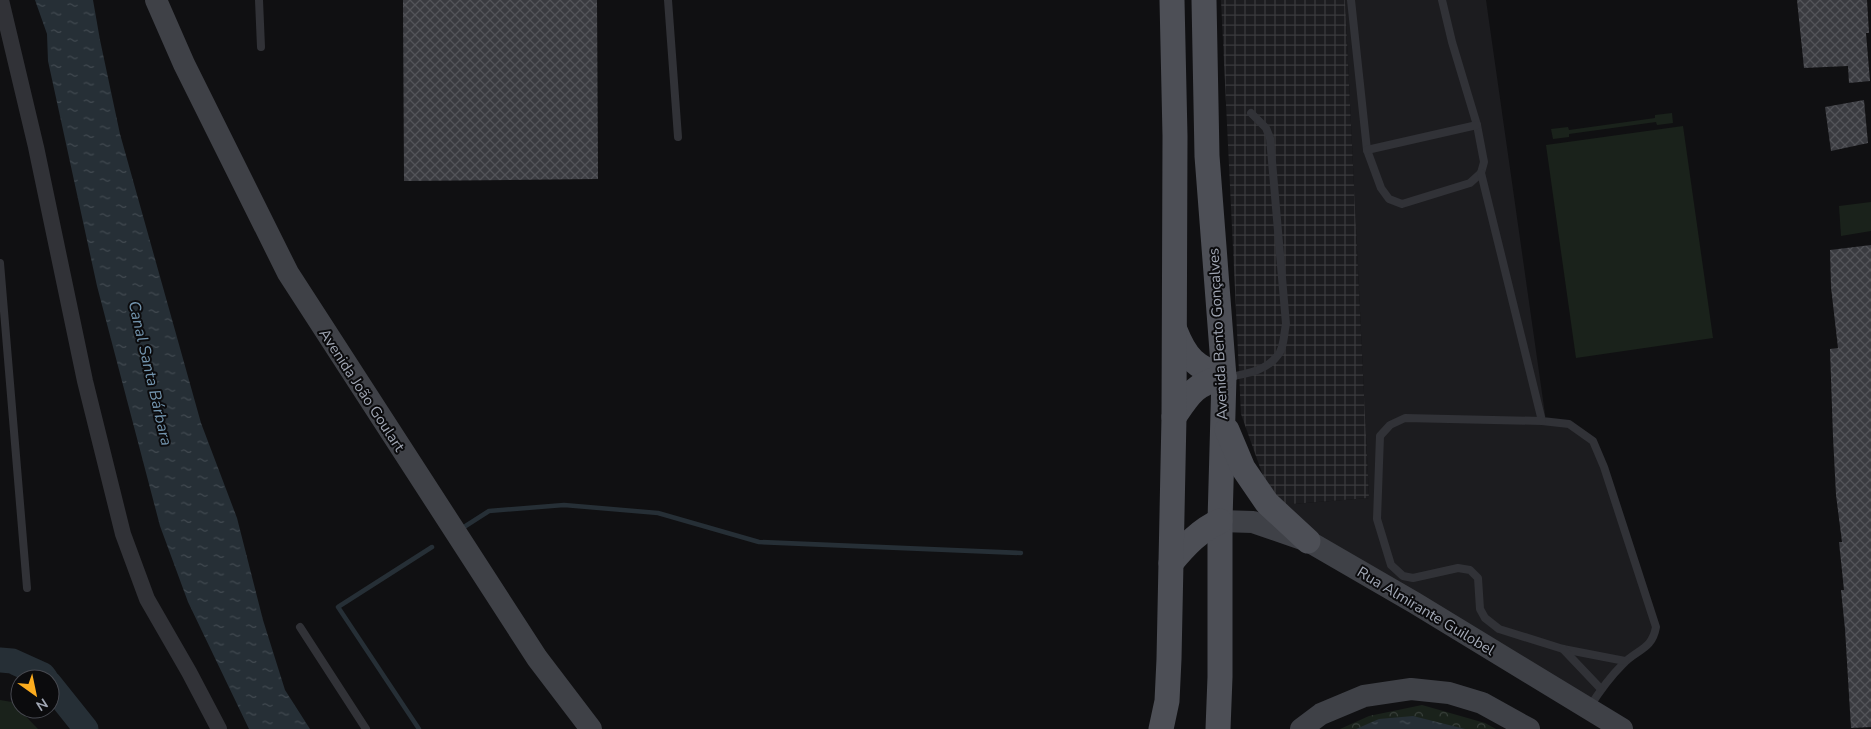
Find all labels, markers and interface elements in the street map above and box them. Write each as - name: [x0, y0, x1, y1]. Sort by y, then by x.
- street label: Avenida Bento Gonçalves: [1204, 247, 1232, 421]
- water label: Canal Santa Bárbara: [123, 299, 177, 448]
- street label: Avenida João Goulart: [315, 325, 410, 456]
- street label: Rua Almirante Guilobel: [1353, 562, 1499, 660]
- north arrow: [10, 669, 60, 719]
- text: N: [32, 694, 51, 715]

